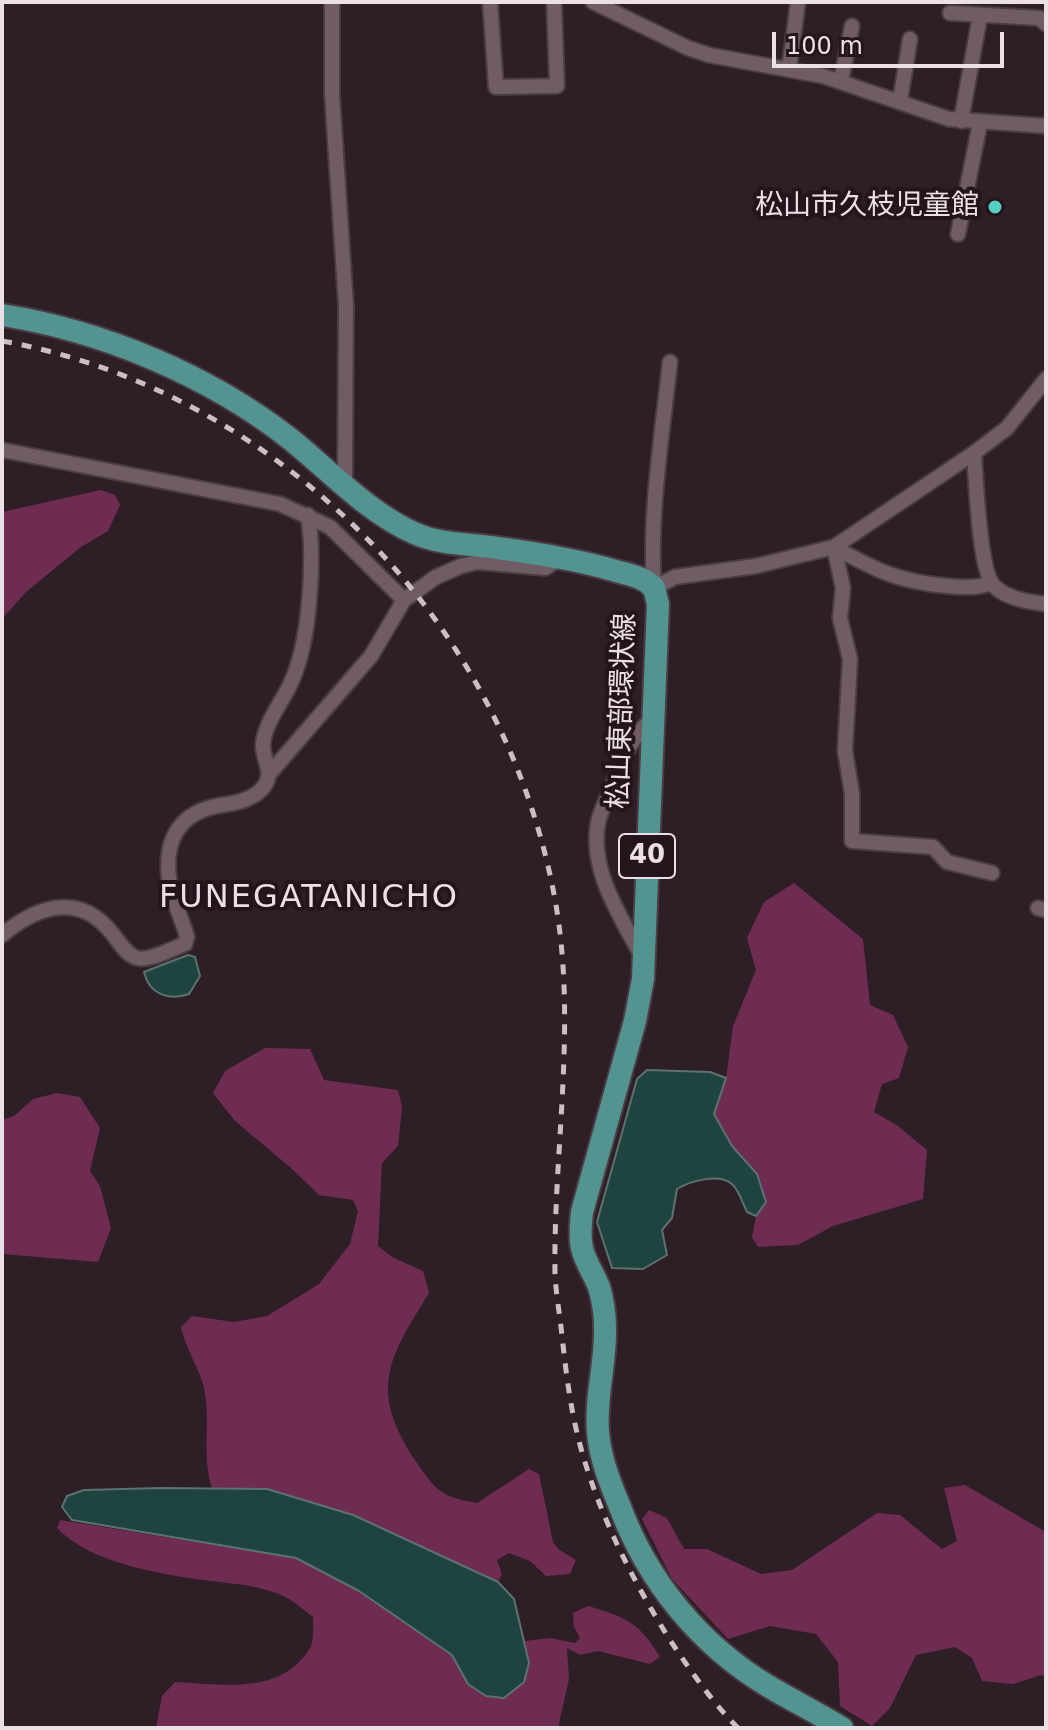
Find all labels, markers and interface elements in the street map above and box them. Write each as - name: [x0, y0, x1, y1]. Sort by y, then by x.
- scale bar: [776, 16, 1008, 66]
- text: 100 m: [786, 32, 863, 60]
- place label: 松山市久枝児童館: [755, 190, 979, 224]
- marker: 松山市久枝児童館: [986, 198, 1004, 216]
- street label: 松山東部環状線: [603, 612, 643, 810]
- road number: 40: [619, 834, 675, 878]
- district label: FUNEGATANICHO: [159, 880, 459, 918]

